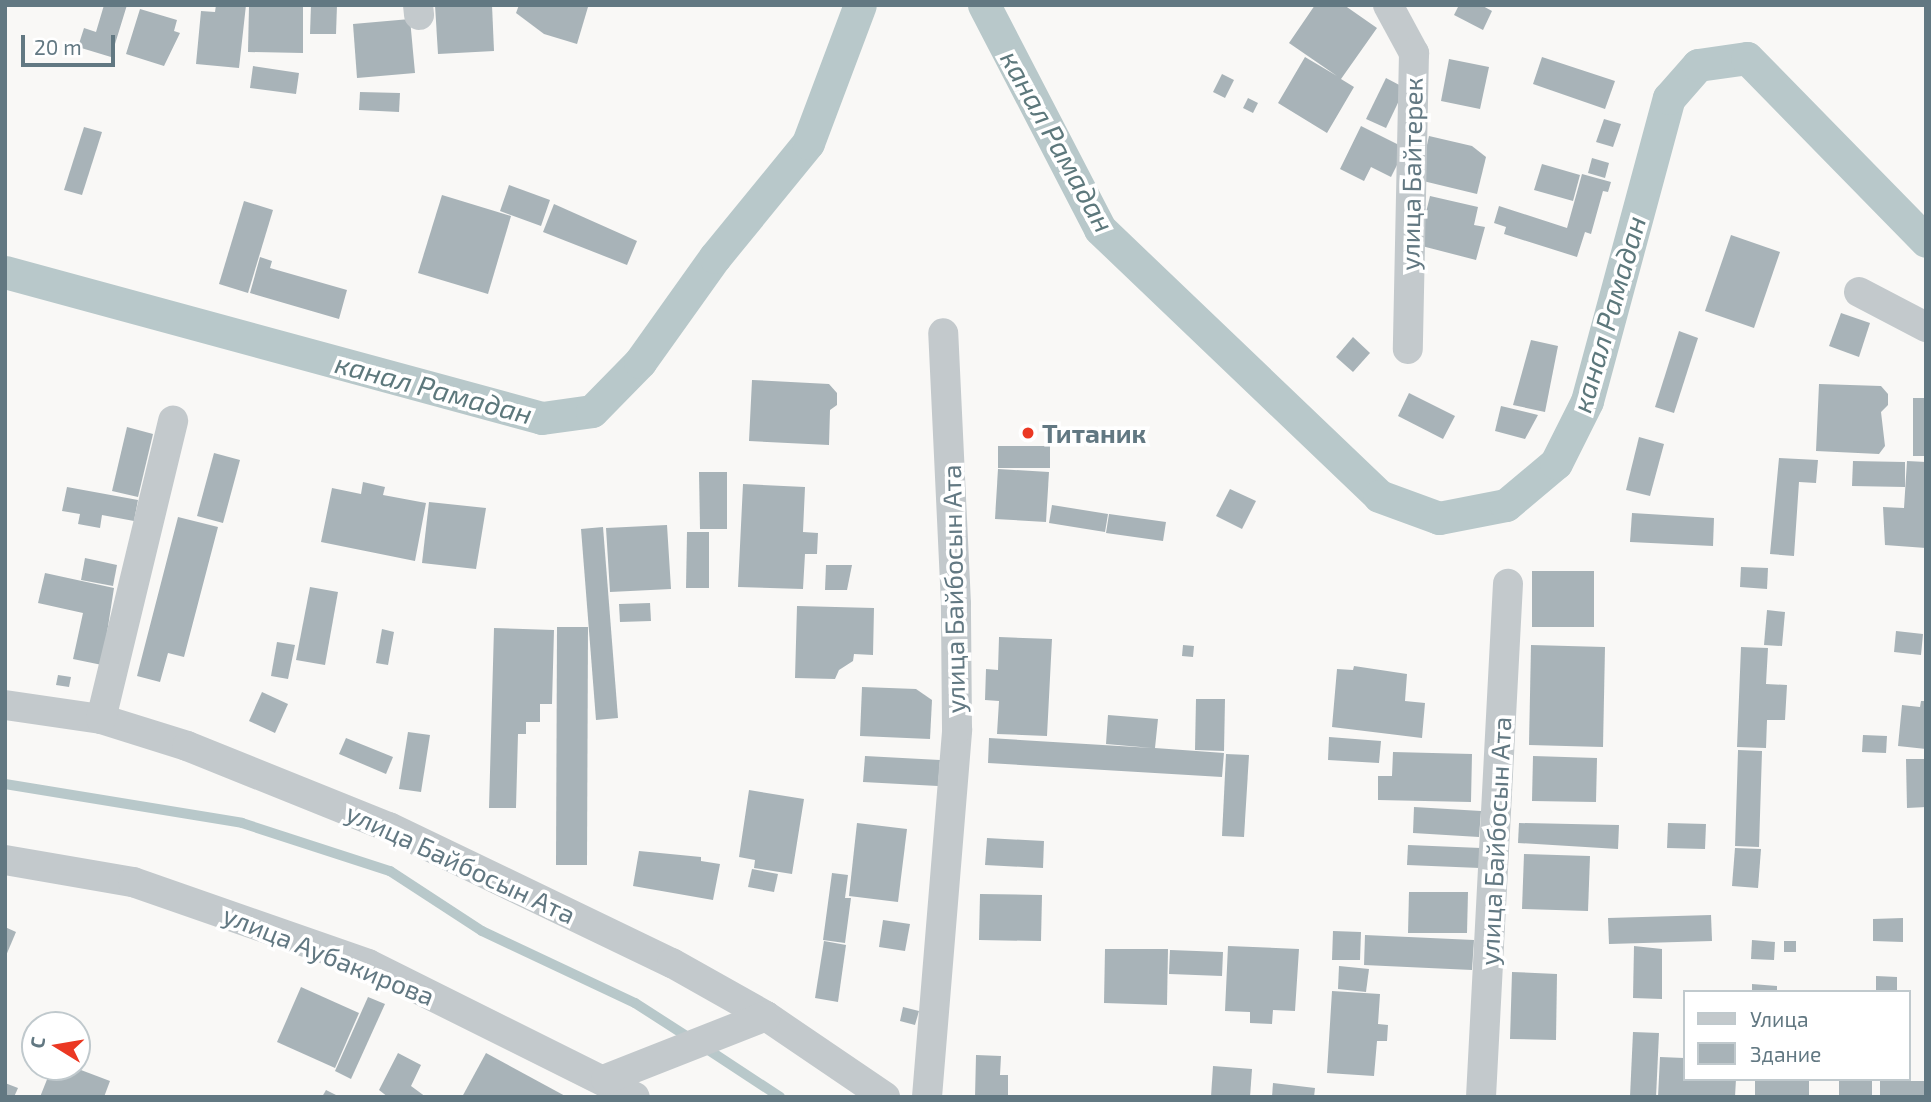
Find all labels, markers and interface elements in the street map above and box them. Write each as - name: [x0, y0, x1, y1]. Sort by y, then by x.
- scale bar: [24, 21, 119, 65]
- text: 20 m: [34, 34, 82, 59]
- water label: канал Рамадан: [994, 44, 1122, 238]
- street label: улица Байтерек: [1394, 77, 1428, 271]
- water label: канал Рамадан: [1564, 212, 1652, 416]
- water label: канал Рамадан: [332, 346, 536, 430]
- place label: Титаник: [1042, 417, 1146, 449]
- marker: Титаник: [1020, 425, 1036, 441]
- street label: улица Байбосын Ата: [935, 464, 971, 714]
- street label: улица Байбосын Ата: [1473, 716, 1517, 966]
- street label: улица Байбосын Ата: [342, 796, 580, 930]
- street label: улица Аубакирова: [219, 898, 439, 1012]
- legend: [1682, 990, 1910, 1081]
- text: Улица: [1750, 1006, 1809, 1031]
- north arrow: [21, 1011, 91, 1081]
- text: С: [25, 1035, 49, 1050]
- text: Здание: [1750, 1041, 1821, 1066]

